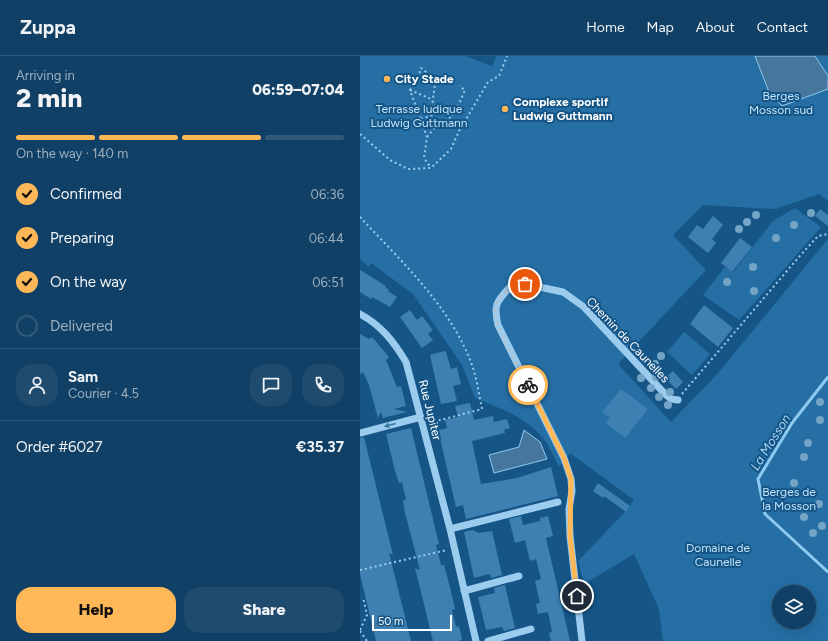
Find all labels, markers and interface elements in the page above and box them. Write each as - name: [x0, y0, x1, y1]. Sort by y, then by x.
- text: Zuppa: [20, 16, 76, 39]
- text: Home: [586, 19, 625, 36]
- text: Map: [647, 19, 674, 36]
- text: About: [696, 19, 735, 36]
- text: Contact: [757, 19, 808, 36]
- text: Arriving in: [16, 68, 75, 83]
- place label: City Stade: [395, 72, 454, 86]
- marker: City Stade: [382, 74, 392, 84]
- text: 06:59–07:04: [252, 81, 344, 99]
- text: 2 min: [16, 82, 82, 114]
- park label: Berges Mosson sud: [749, 89, 813, 117]
- place label: Complexe sportif Ludwig Guttmann: [513, 95, 613, 123]
- park label: Terrasse ludique Ludwig Guttmann: [371, 102, 468, 130]
- marker: Complexe sportif Ludwig Guttmann: [500, 104, 510, 114]
- text: On the way · 140 m: [16, 146, 128, 161]
- icon: check: [16, 183, 38, 205]
- text: Confirmed: [50, 185, 122, 203]
- text: 06:36: [311, 187, 344, 202]
- icon: check: [16, 227, 38, 249]
- text: Preparing: [50, 229, 114, 247]
- text: 06:44: [309, 231, 344, 246]
- pin: [508, 267, 542, 301]
- icon: check: [16, 271, 38, 293]
- text: On the way: [50, 273, 127, 291]
- icon: bag: [514, 273, 536, 295]
- text: 06:51: [312, 275, 344, 290]
- street label: Chemin de Caunelles: [584, 294, 673, 386]
- text: Delivered: [50, 317, 113, 335]
- button: person: [16, 364, 58, 406]
- button: chat: [250, 364, 292, 406]
- button: phone: [302, 364, 344, 406]
- courier: [508, 365, 548, 405]
- text: Sam: [68, 368, 98, 386]
- icon: bike: [517, 374, 539, 396]
- street label: Rue Jupiter: [416, 378, 444, 442]
- text: Courier · 4.5: [68, 386, 139, 401]
- water label: La Mosson: [747, 411, 794, 473]
- one-way arrow: [384, 422, 396, 428]
- text: Order #6027: [16, 438, 102, 456]
- text: €35.37: [296, 438, 344, 456]
- park label: Berges de la Mosson: [762, 485, 816, 513]
- park label: Domaine de Caunelle: [686, 541, 751, 569]
- pin: [560, 579, 594, 613]
- icon: home: [566, 585, 588, 607]
- map controls: [772, 585, 816, 629]
- button: layers: [772, 585, 816, 629]
- button: Help: [16, 587, 176, 633]
- button: Share: [184, 587, 344, 633]
- scale bar: [372, 613, 452, 632]
- text: 50 m: [378, 615, 403, 628]

